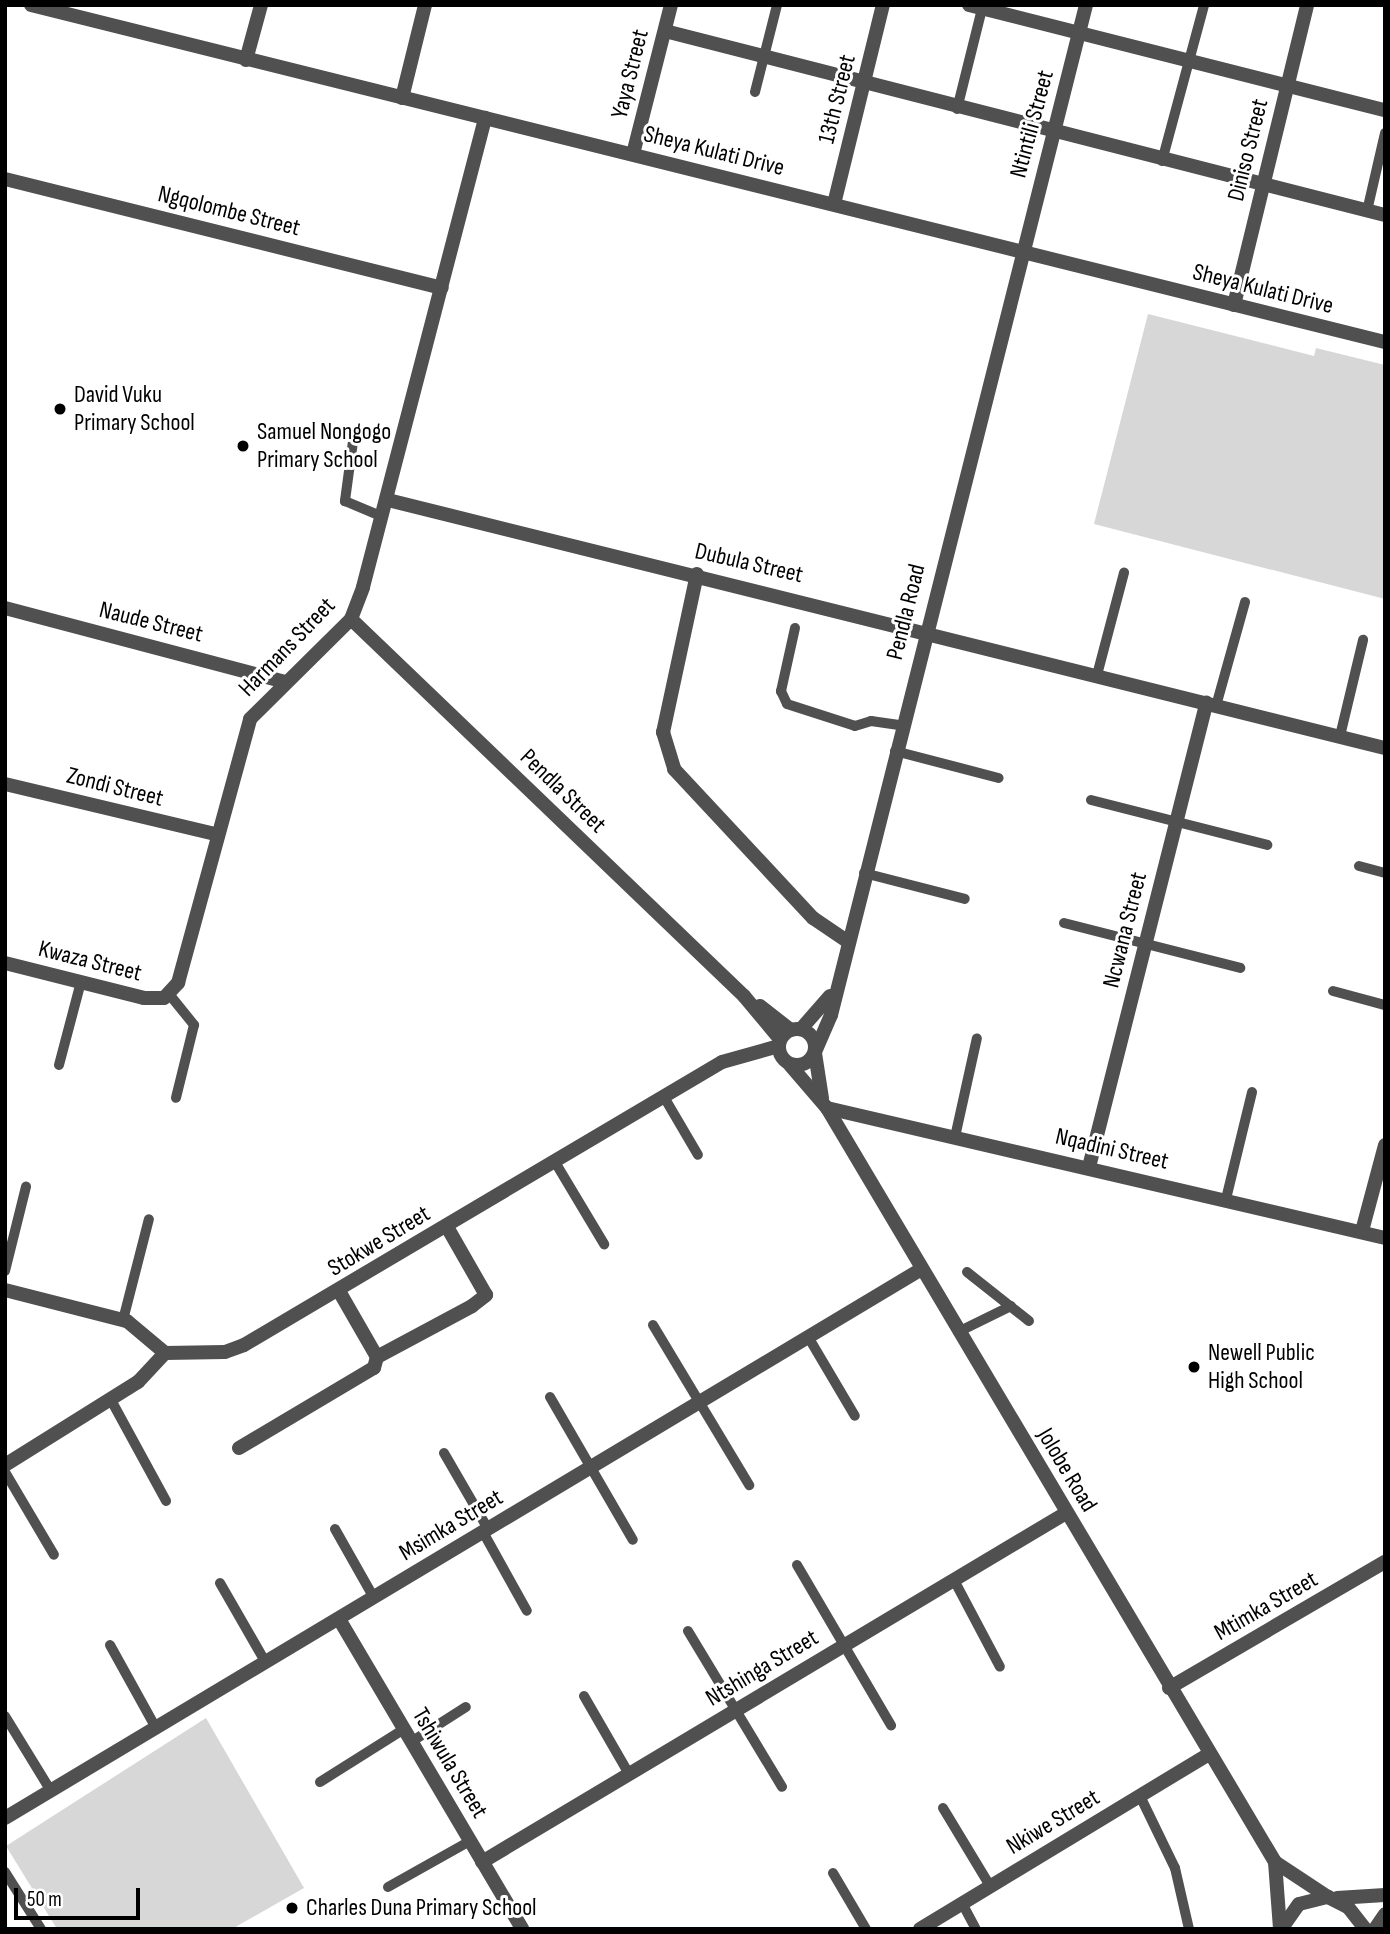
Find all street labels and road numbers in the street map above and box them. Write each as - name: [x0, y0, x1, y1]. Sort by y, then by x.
- street label: Yaya Street: [605, 27, 655, 121]
- street label: 13th Street: [812, 52, 862, 146]
- street label: Ntintili Street: [1004, 67, 1060, 181]
- street label: Diniso Street: [1221, 96, 1275, 204]
- street label: Sheya Kulati Drive: [641, 120, 787, 182]
- street label: Ngqolombe Street: [155, 179, 303, 243]
- street label: Sheya Kulati Drive: [1190, 258, 1336, 320]
- street label: Dubula Street: [692, 537, 806, 589]
- street label: Pendla Road: [880, 561, 932, 663]
- street label: Harmans Street: [233, 592, 341, 702]
- street label: Naude Street: [96, 595, 206, 649]
- street label: Pendla Street: [514, 743, 612, 839]
- street label: Zondi Street: [64, 761, 166, 813]
- street label: Ncwana Street: [1097, 869, 1153, 991]
- street label: Kwaza Street: [35, 934, 145, 988]
- street label: Nqadini Street: [1053, 1122, 1171, 1176]
- street label: Stokwe Street: [323, 1199, 435, 1283]
- street label: Jolobe Road: [1031, 1423, 1103, 1517]
- street label: Msimka Street: [394, 1483, 508, 1567]
- street label: Mtimka Street: [1209, 1565, 1323, 1647]
- street label: Ntshinga Street: [701, 1623, 823, 1713]
- street label: Tshiwula Street: [406, 1703, 494, 1823]
- street label: Nkiwe Street: [1001, 1783, 1105, 1861]

